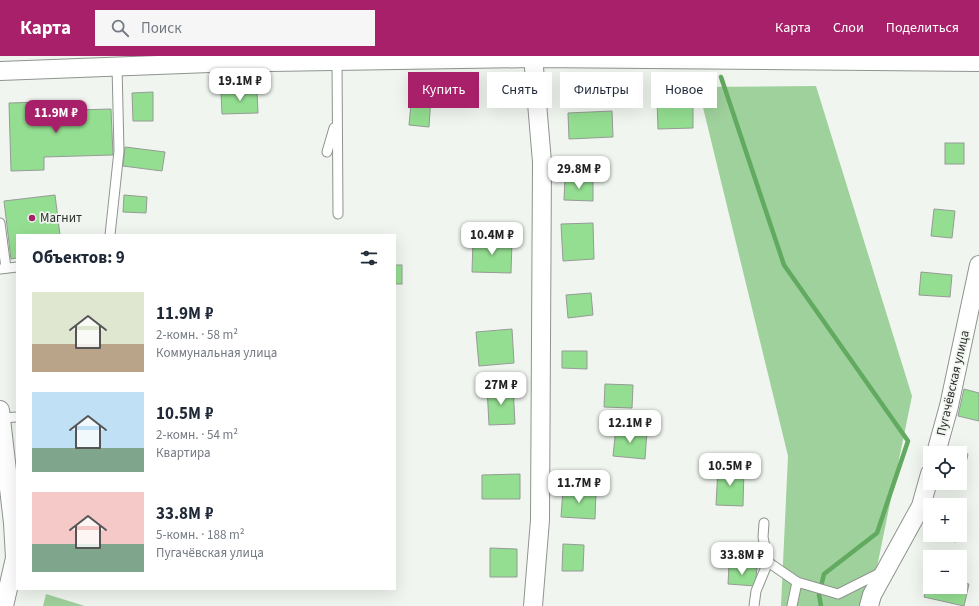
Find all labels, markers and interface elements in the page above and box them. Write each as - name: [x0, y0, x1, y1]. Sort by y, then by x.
- search box: [95, 10, 375, 46]
- text: Карта: [20, 15, 71, 42]
- icon: search: [109, 17, 131, 39]
- text: Поиск: [141, 18, 182, 39]
- text: Карта: [775, 18, 811, 38]
- text: Слои: [833, 18, 864, 38]
- text: Поделиться: [886, 18, 959, 38]
- pin: 19.1M ₽: [203, 68, 277, 102]
- text: 19.1M ₽: [218, 72, 262, 90]
- chip: Купить: [408, 72, 479, 108]
- chip: Снять: [487, 72, 552, 108]
- chip: Фильтры: [560, 72, 643, 108]
- chip: Новое: [651, 72, 717, 108]
- pin: 11.9M ₽: [19, 100, 93, 134]
- text: 11.9M ₽: [34, 104, 78, 122]
- pin: 29.8M ₽: [542, 156, 616, 190]
- text: 29.8M ₽: [557, 160, 601, 178]
- place label: Магнит: [40, 209, 82, 227]
- marker: Магнит: [27, 213, 37, 223]
- pin: 10.4M ₽: [455, 222, 529, 256]
- text: 10.4M ₽: [470, 226, 514, 244]
- text: Объектов: 9: [32, 246, 125, 270]
- icon: filters: [358, 247, 380, 269]
- text: 11.9M ₽: [156, 302, 213, 326]
- icon: home: [64, 308, 112, 356]
- text: 2-комн. · 58 m²: [156, 326, 238, 344]
- street label: Пугачёвская улица: [932, 328, 974, 438]
- text: Коммунальная улица: [156, 344, 277, 362]
- pin: 27M ₽: [473, 372, 529, 406]
- text: 27M ₽: [484, 376, 518, 394]
- text: 10.5M ₽: [156, 402, 213, 426]
- icon: home: [64, 408, 112, 456]
- pin: 12.1M ₽: [593, 410, 667, 444]
- text: 12.1M ₽: [608, 414, 652, 432]
- text: 2-комн. · 54 m²: [156, 426, 238, 444]
- text: Квартира: [156, 444, 211, 462]
- map controls: [923, 446, 967, 594]
- button: locate: [923, 446, 967, 490]
- pin: 10.5M ₽: [693, 453, 767, 487]
- text: 10.5M ₽: [708, 457, 752, 475]
- pin: 11.7M ₽: [542, 470, 616, 504]
- text: 11.7M ₽: [557, 474, 601, 492]
- button: +: [923, 498, 967, 542]
- text: 33.8M ₽: [156, 502, 213, 526]
- icon: home: [64, 508, 112, 556]
- text: 5-комн. · 188 m²: [156, 526, 245, 544]
- pin: 33.8M ₽: [705, 542, 779, 576]
- text: Пугачёвская улица: [156, 544, 264, 562]
- text: 33.8M ₽: [720, 546, 764, 564]
- button: −: [923, 550, 967, 594]

